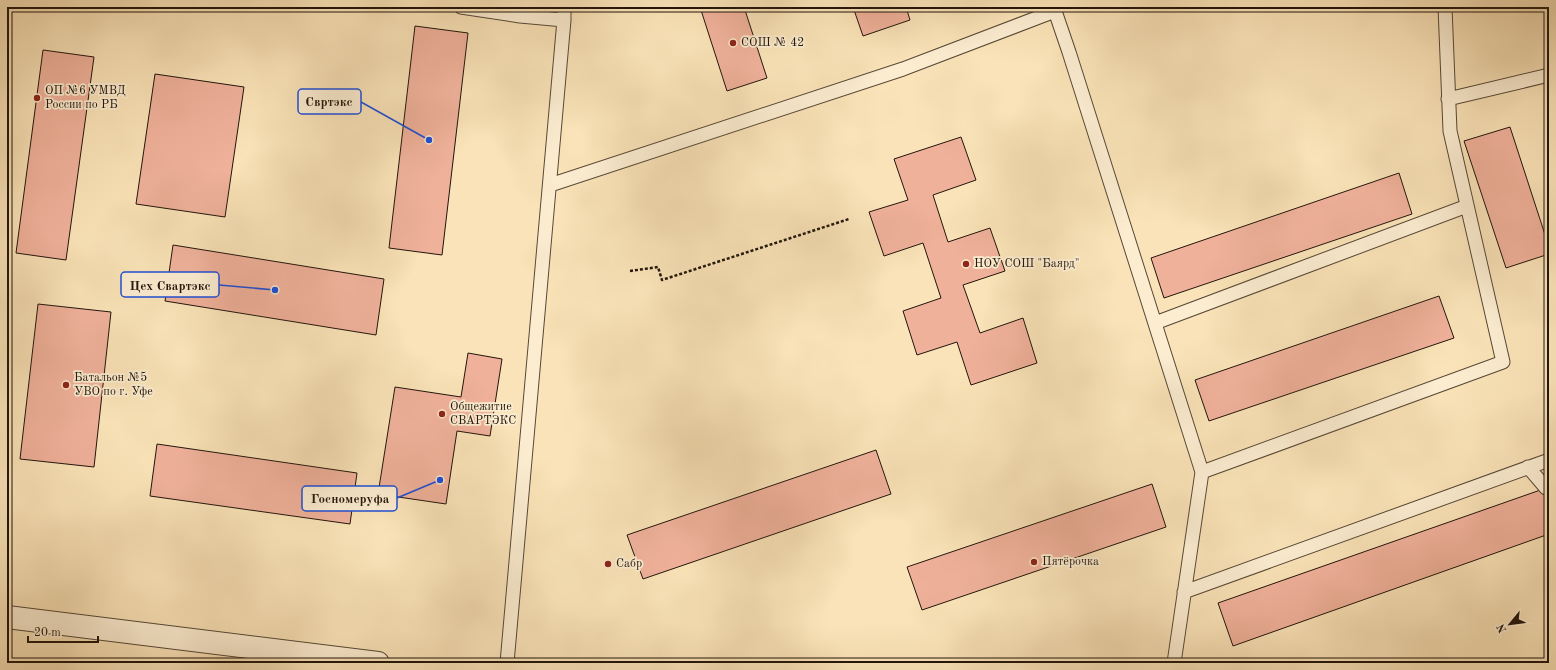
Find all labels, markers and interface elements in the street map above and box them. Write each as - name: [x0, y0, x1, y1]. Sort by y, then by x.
- place label: СОШ № 42: [741, 37, 804, 49]
- marker: СОШ № 42: [728, 38, 738, 48]
- place label: ОП №6 УМВД России по РБ: [45, 85, 126, 111]
- callout: Свртэкс: [298, 89, 361, 114]
- marker: ОП №6 УМВД России по РБ: [32, 93, 42, 103]
- text: Свртэкс: [305, 96, 353, 109]
- place label: НОУ СОШ "Баярд": [974, 258, 1079, 270]
- marker: НОУ СОШ "Баярд": [961, 259, 971, 269]
- callout: Цех Свартэкс: [121, 272, 219, 297]
- text: Цех Свартэкс: [129, 280, 211, 293]
- place label: Батальон №5 УВО по г. Уфе: [74, 371, 153, 398]
- marker: Батальон №5 УВО по г. Уфе: [61, 380, 71, 390]
- place label: Общежитие СВАРТЭКС: [450, 401, 516, 427]
- marker: Общежитие СВАРТЭКС: [437, 409, 447, 419]
- callout: Госномеруфа: [302, 486, 397, 511]
- text: Госномеруфа: [311, 493, 390, 506]
- place label: Пятёрочка: [1042, 556, 1099, 568]
- marker: Пятёрочка: [1029, 557, 1039, 567]
- place label: Сабр: [616, 558, 642, 570]
- marker: Сабр: [603, 559, 613, 569]
- north arrow: [1490, 604, 1530, 644]
- scale bar: [28, 618, 98, 644]
- text: N: [1495, 621, 1509, 634]
- text: 20 m: [34, 627, 61, 639]

